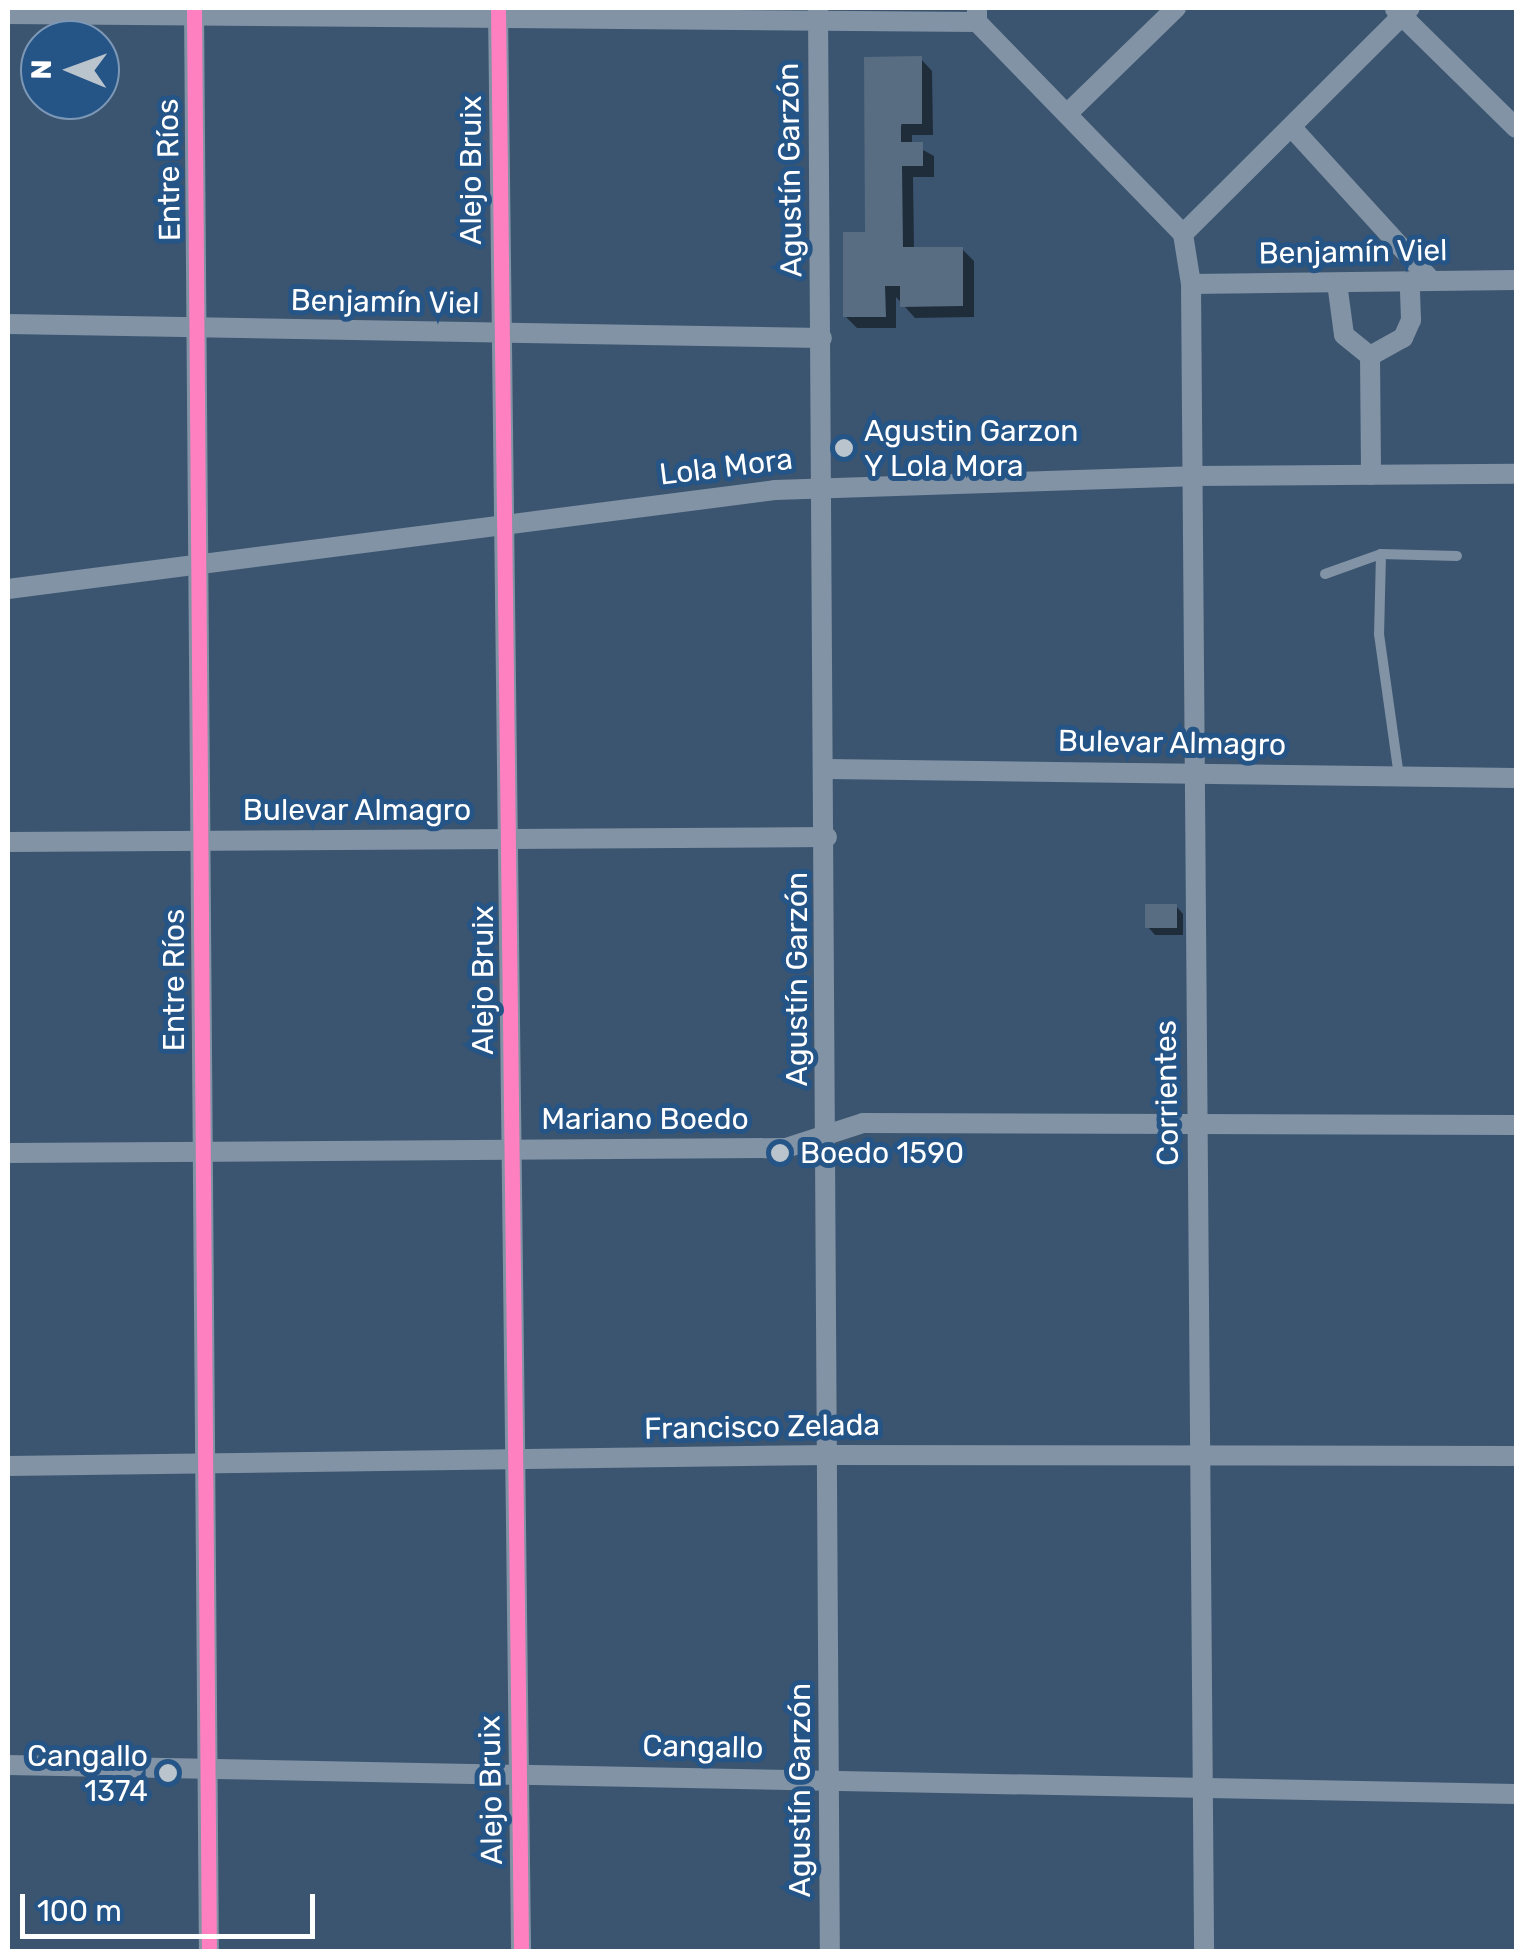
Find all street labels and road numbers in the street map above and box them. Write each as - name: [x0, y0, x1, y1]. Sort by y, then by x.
- street label: Agustín Garzón: [770, 62, 810, 278]
- street label: Alejo Bruix: [453, 95, 489, 245]
- street label: Entre Ríos: [150, 98, 188, 242]
- street label: Benjamín Viel: [1258, 232, 1448, 272]
- street label: Benjamín Viel: [290, 282, 480, 322]
- street label: Lola Mora: [657, 441, 795, 493]
- street label: Bulevar Almagro: [1057, 723, 1287, 763]
- street label: Bulevar Almagro: [242, 792, 472, 828]
- street label: Agustín Garzón: [779, 872, 815, 1086]
- street label: Alejo Bruix: [465, 905, 501, 1055]
- street label: Entre Ríos: [156, 909, 192, 1051]
- street label: Corrientes: [1148, 1020, 1186, 1166]
- street label: Mariano Boedo: [541, 1101, 749, 1137]
- street label: Francisco Zelada: [644, 1407, 880, 1447]
- street label: Agustín Garzón: [782, 1683, 818, 1897]
- street label: Alejo Bruix: [472, 1715, 510, 1865]
- street label: Cangallo: [642, 1728, 764, 1766]

